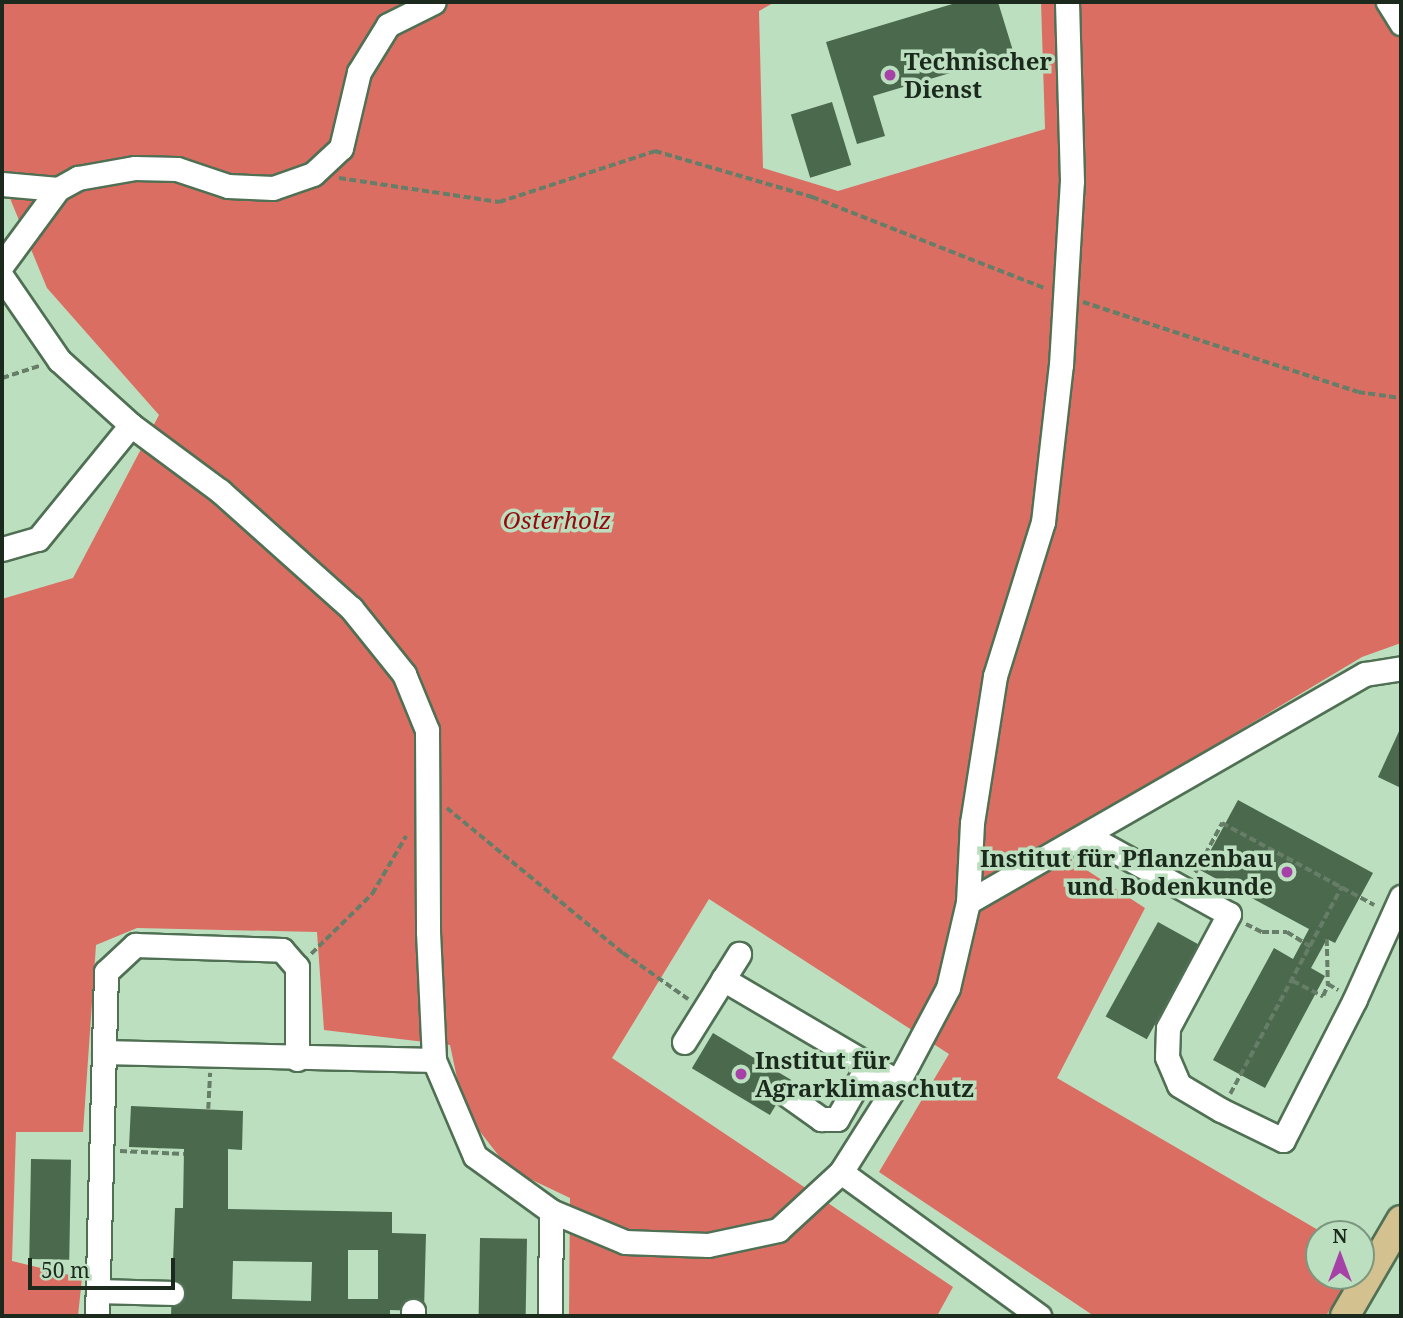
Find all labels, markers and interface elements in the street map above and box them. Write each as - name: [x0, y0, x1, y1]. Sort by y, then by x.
- place label: Technischer Dienst: [904, 47, 1052, 103]
- marker: Technischer Dienst: [882, 67, 898, 83]
- park label: Osterholz: [503, 506, 611, 534]
- place label: Institut für Pflanzenbau und Bodenkunde: [980, 844, 1273, 900]
- marker: Institut für Pflanzenbau und Bodenkunde: [1279, 864, 1295, 880]
- place label: Institut für Agrarklimaschutz: [755, 1046, 974, 1102]
- marker: Institut für Agrarklimaschutz: [733, 1066, 749, 1082]
- north arrow: [1305, 1220, 1375, 1290]
- text: N: [1333, 1223, 1347, 1249]
- scale bar: [32, 1244, 178, 1288]
- text: 50 m: [41, 1256, 90, 1284]

